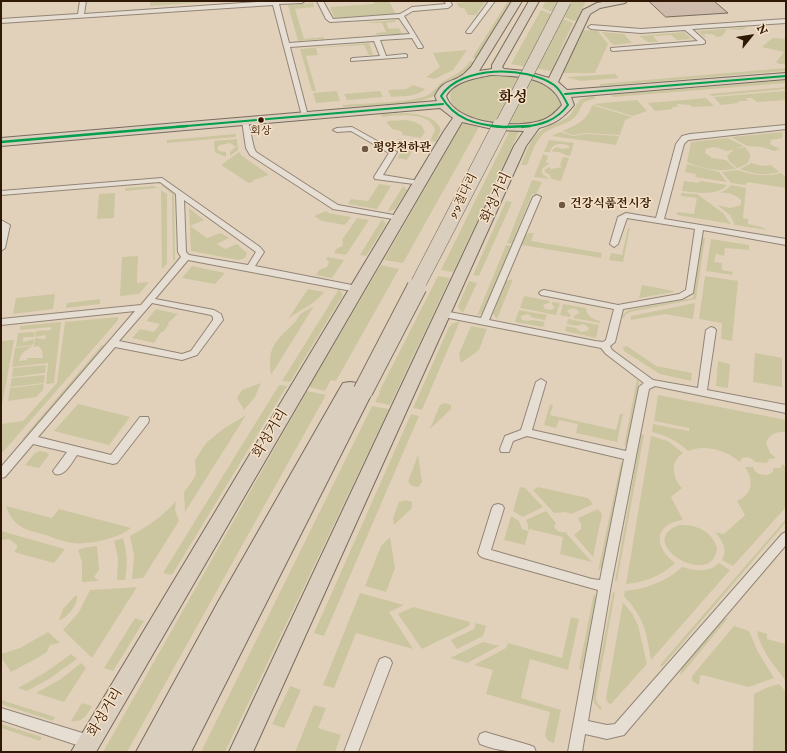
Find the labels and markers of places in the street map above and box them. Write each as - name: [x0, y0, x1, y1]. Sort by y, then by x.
- marker: 회상: [256, 115, 266, 125]
- place label: 회상: [250, 125, 272, 139]
- place label: 평양천하관: [373, 142, 431, 156]
- marker: 평양천하관: [360, 144, 370, 154]
- place label: 건강식품전시장: [570, 198, 651, 212]
- marker: 건강식품전시장: [557, 200, 567, 210]

